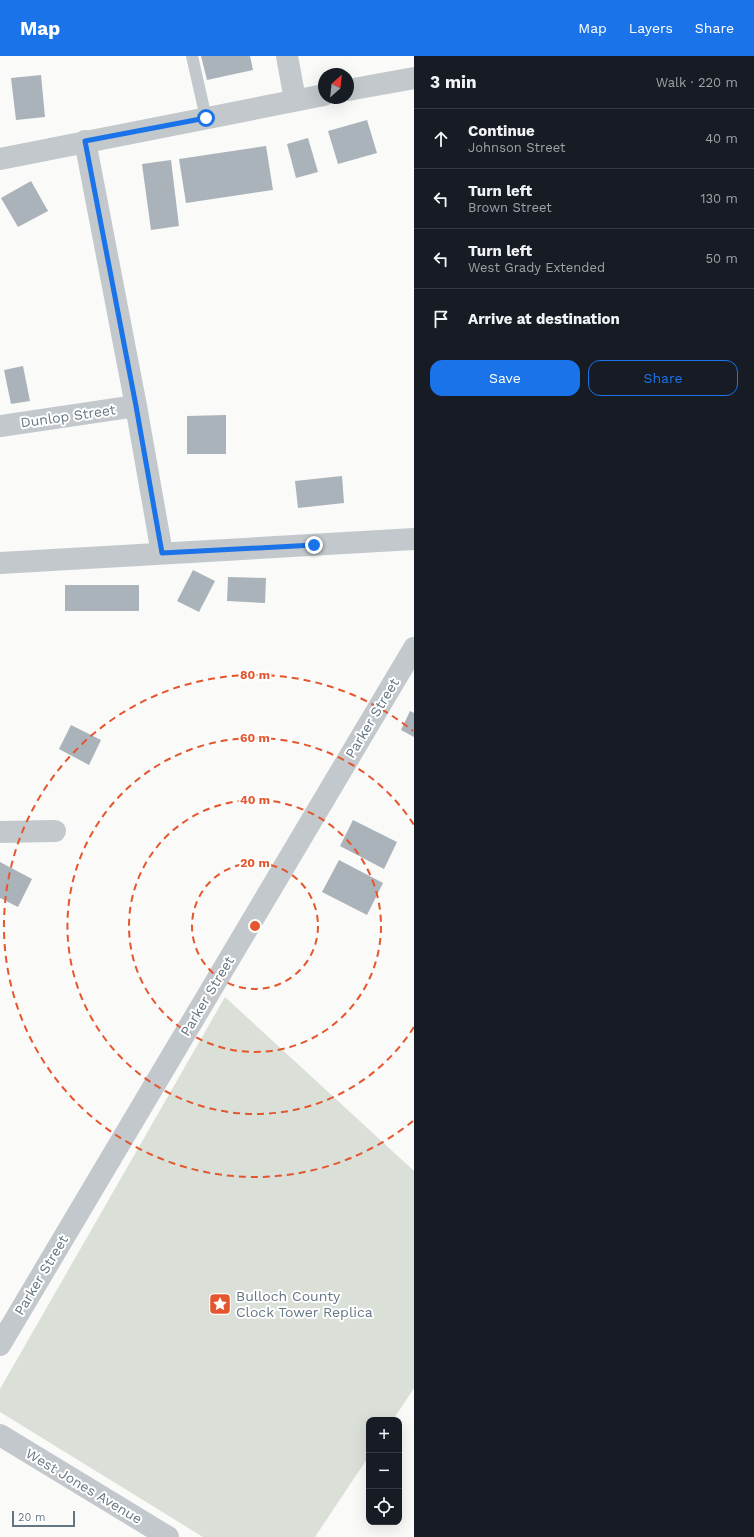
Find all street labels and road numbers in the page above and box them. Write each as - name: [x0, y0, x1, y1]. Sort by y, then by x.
- street label: Dunlop Street: [19, 401, 117, 431]
- street label: Parker Street: [342, 675, 402, 761]
- street label: Parker Street: [177, 953, 237, 1039]
- street label: Parker Street: [11, 1232, 71, 1318]
- street label: West Jones Avenue: [23, 1445, 145, 1527]

